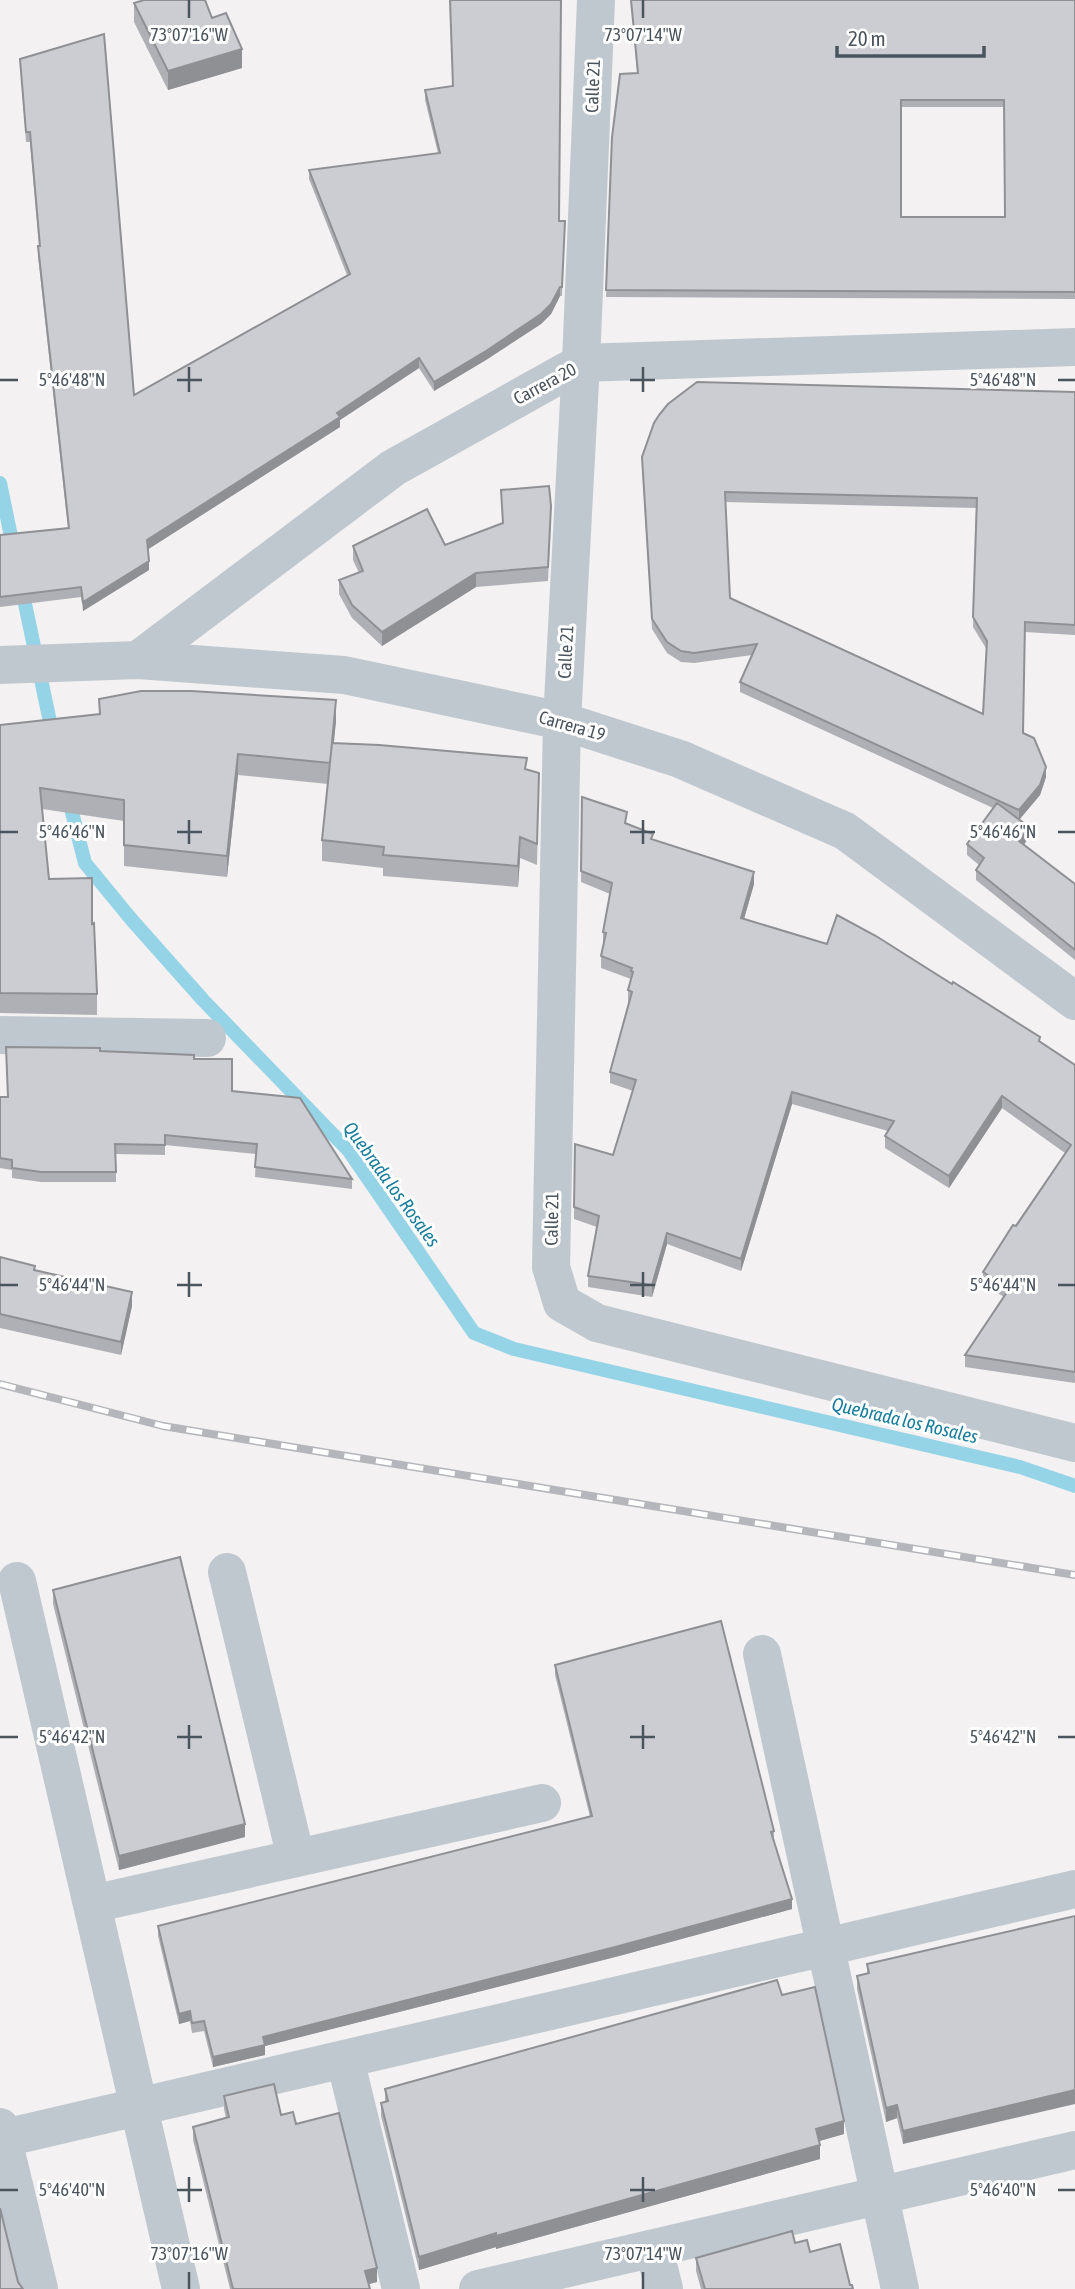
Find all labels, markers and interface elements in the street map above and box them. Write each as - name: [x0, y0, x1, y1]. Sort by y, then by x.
- scale bar: [837, 14, 984, 58]
- text: 73°07'16"W: [150, 24, 228, 45]
- text: 73°07'14"W: [604, 24, 682, 45]
- text: 20 m: [848, 26, 886, 50]
- street label: Calle 21: [581, 59, 604, 113]
- street label: Carrera 20: [510, 358, 580, 409]
- text: 5°46'48"N: [39, 369, 105, 390]
- text: 5°46'48"N: [970, 369, 1036, 390]
- street label: Calle 21: [554, 625, 577, 679]
- street label: Carrera 19: [537, 706, 608, 745]
- text: 5°46'46"N: [39, 821, 105, 842]
- text: 5°46'46"N: [970, 821, 1036, 842]
- water label: Quebrada los Rosales: [339, 1117, 445, 1251]
- street label: Calle 21: [541, 1192, 562, 1246]
- text: 5°46'44"N: [39, 1274, 105, 1295]
- text: 5°46'44"N: [970, 1274, 1036, 1295]
- water label: Quebrada los Rosales: [830, 1392, 980, 1448]
- text: 5°46'42"N: [39, 1726, 105, 1747]
- text: 5°46'42"N: [970, 1726, 1036, 1747]
- text: 5°46'40"N: [39, 2179, 105, 2200]
- text: 5°46'40"N: [970, 2179, 1036, 2200]
- text: 73°07'16"W: [150, 2243, 228, 2264]
- text: 73°07'14"W: [604, 2243, 682, 2264]

